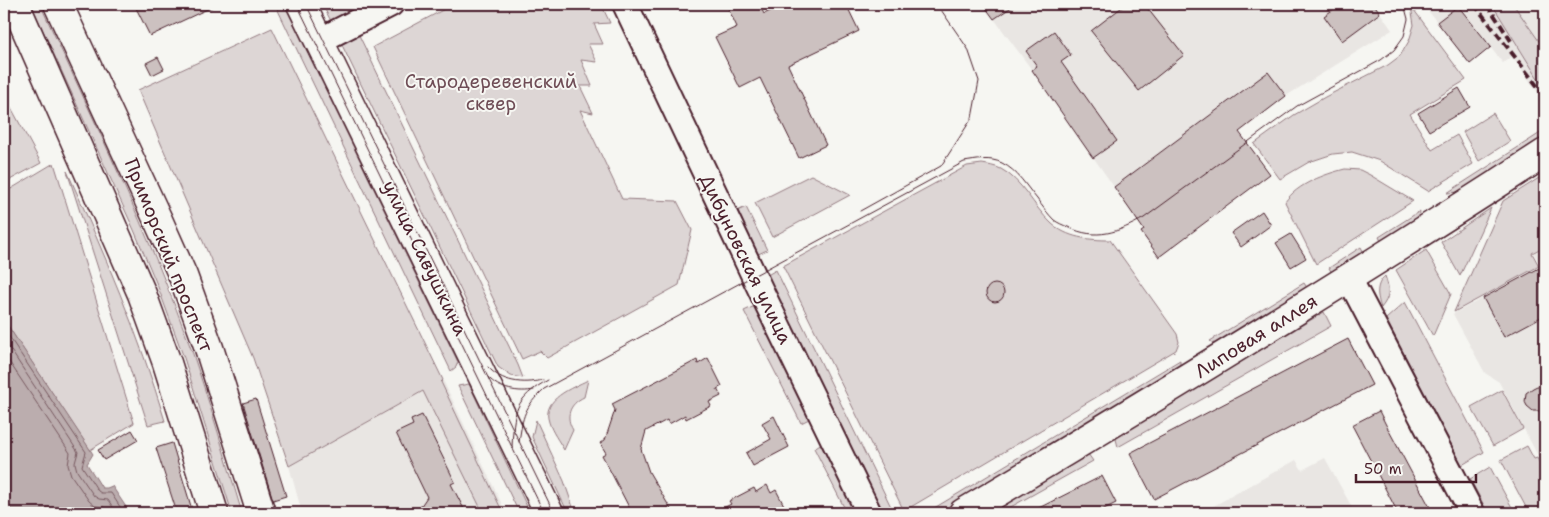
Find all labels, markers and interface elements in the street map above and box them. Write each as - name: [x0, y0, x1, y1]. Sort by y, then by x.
- park label: Стародеревенский сквер: [405, 69, 577, 116]
- street label: Приморский проспект: [119, 155, 219, 356]
- street label: Дибуновская улица: [694, 170, 798, 348]
- street label: улица Савушкина: [377, 176, 474, 340]
- street label: Липовая аллея: [1190, 288, 1322, 384]
- scale bar: [1356, 452, 1476, 484]
- text: 50 m: [1364, 459, 1402, 479]

